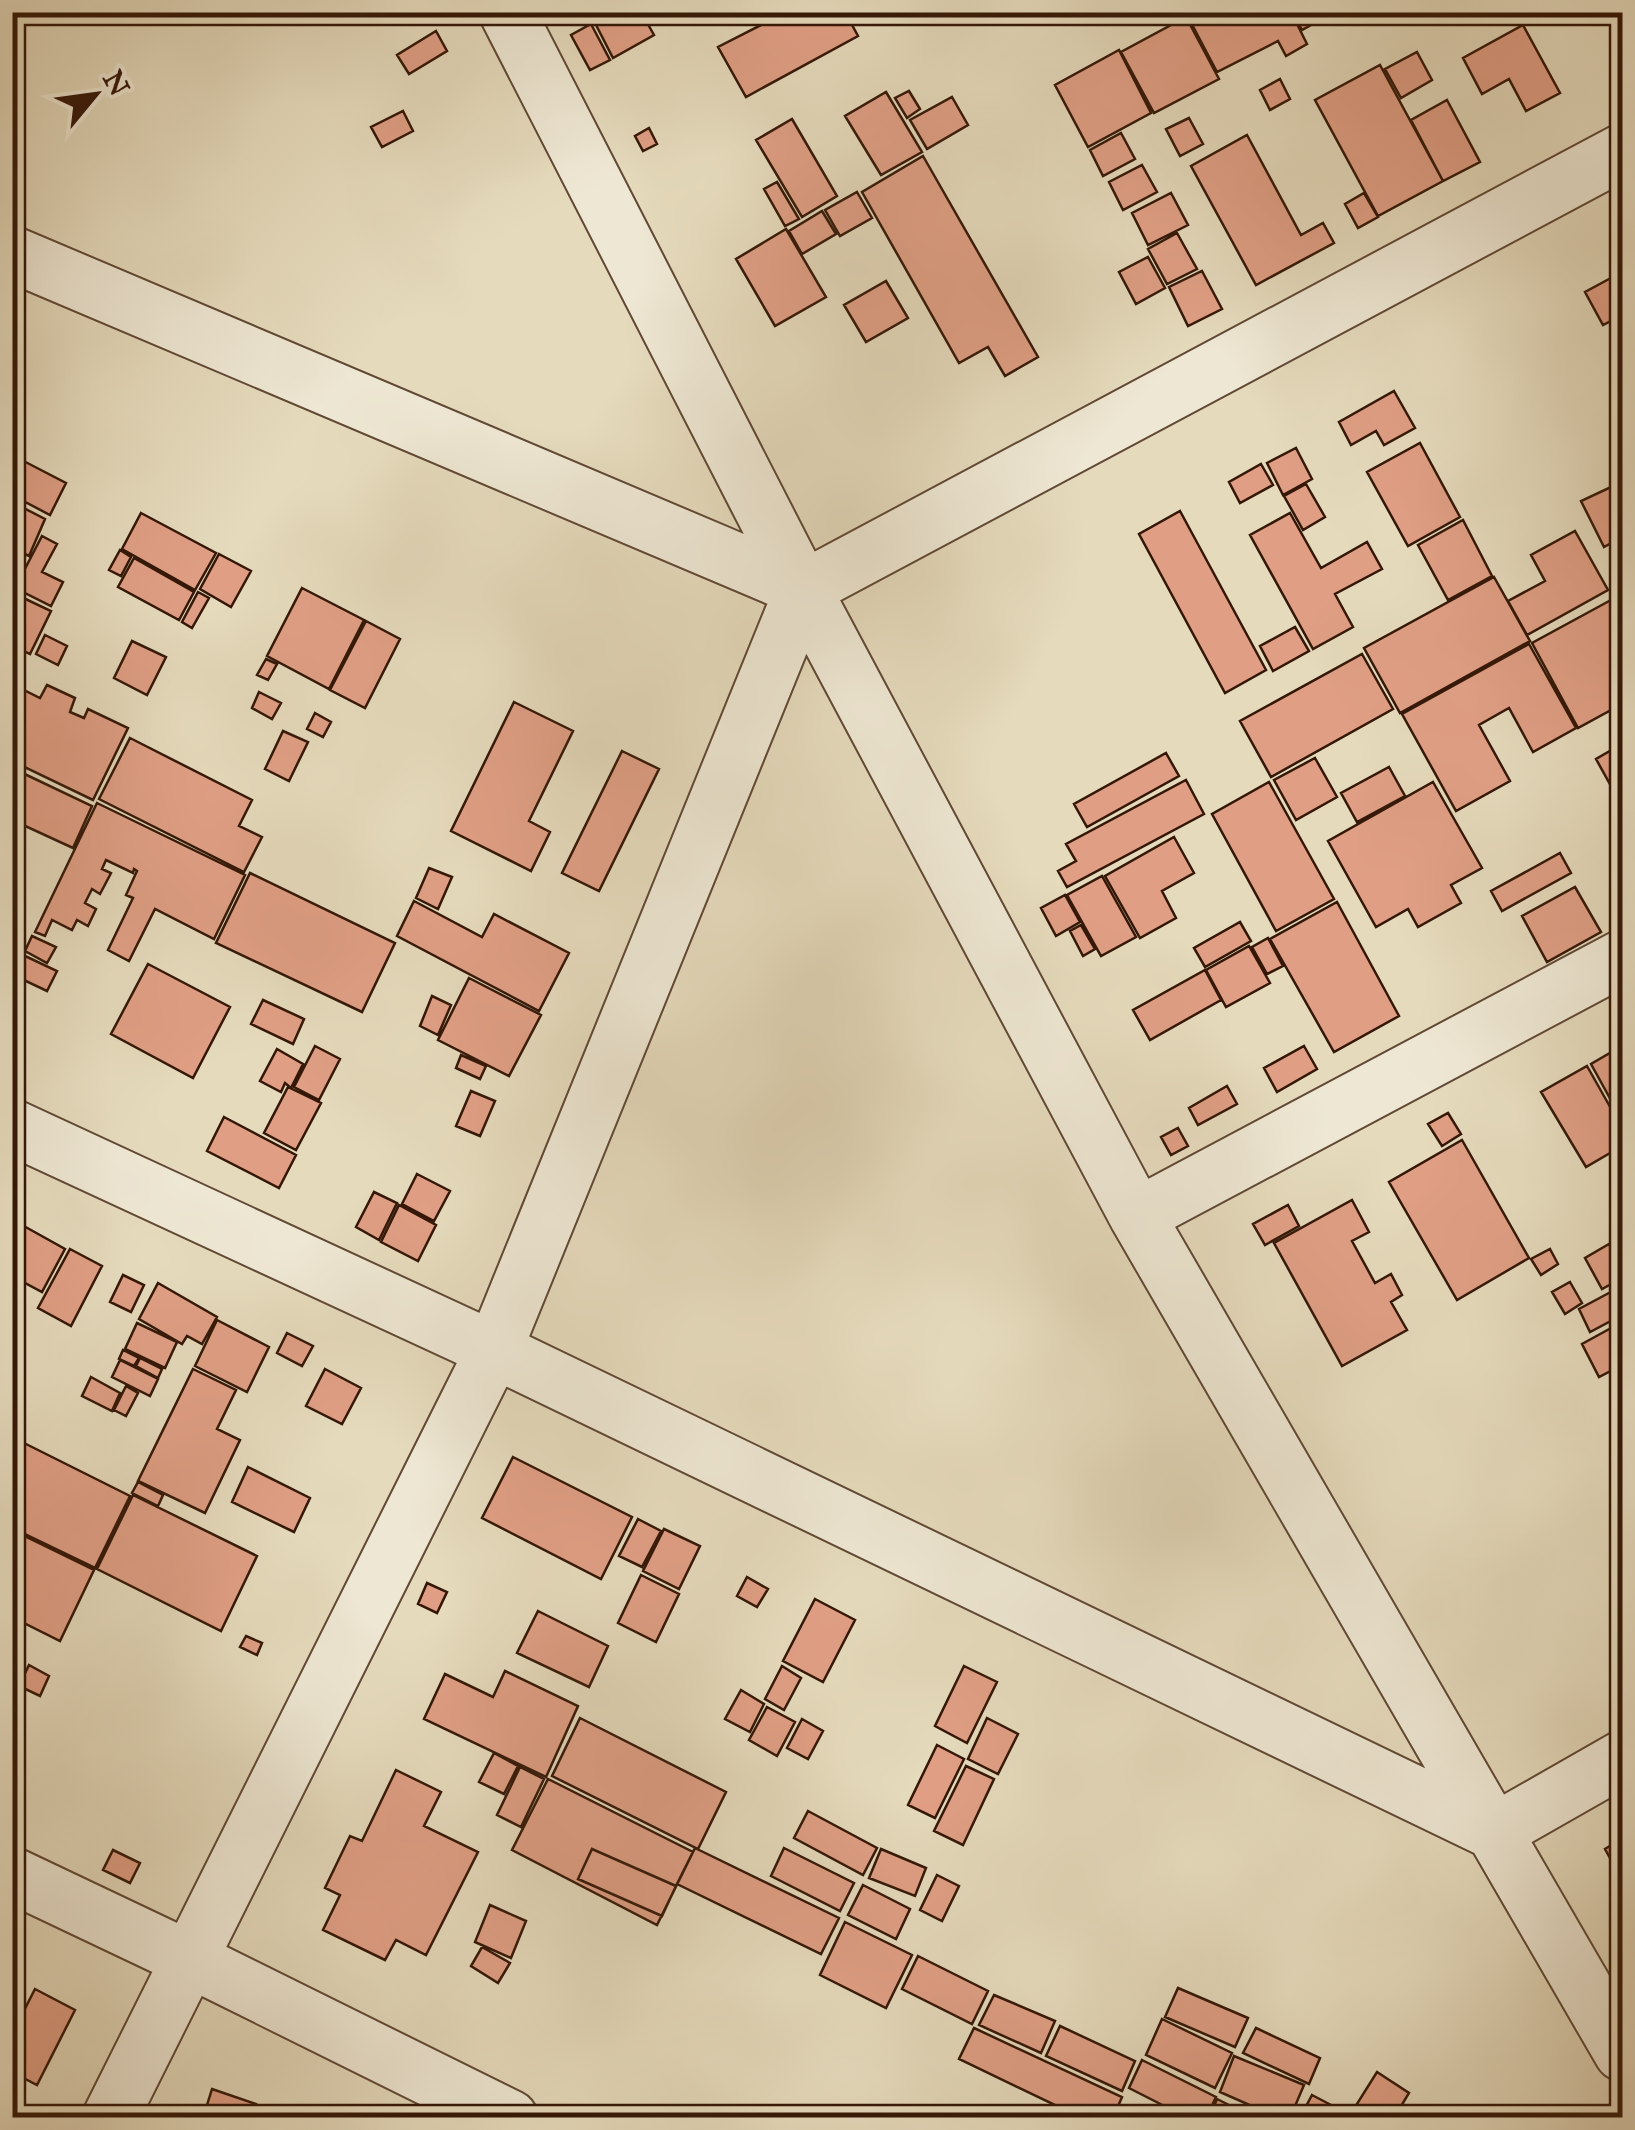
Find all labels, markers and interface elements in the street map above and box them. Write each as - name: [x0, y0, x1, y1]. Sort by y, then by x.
- north arrow: [45, 45, 145, 145]
- text: N: [95, 64, 138, 102]

